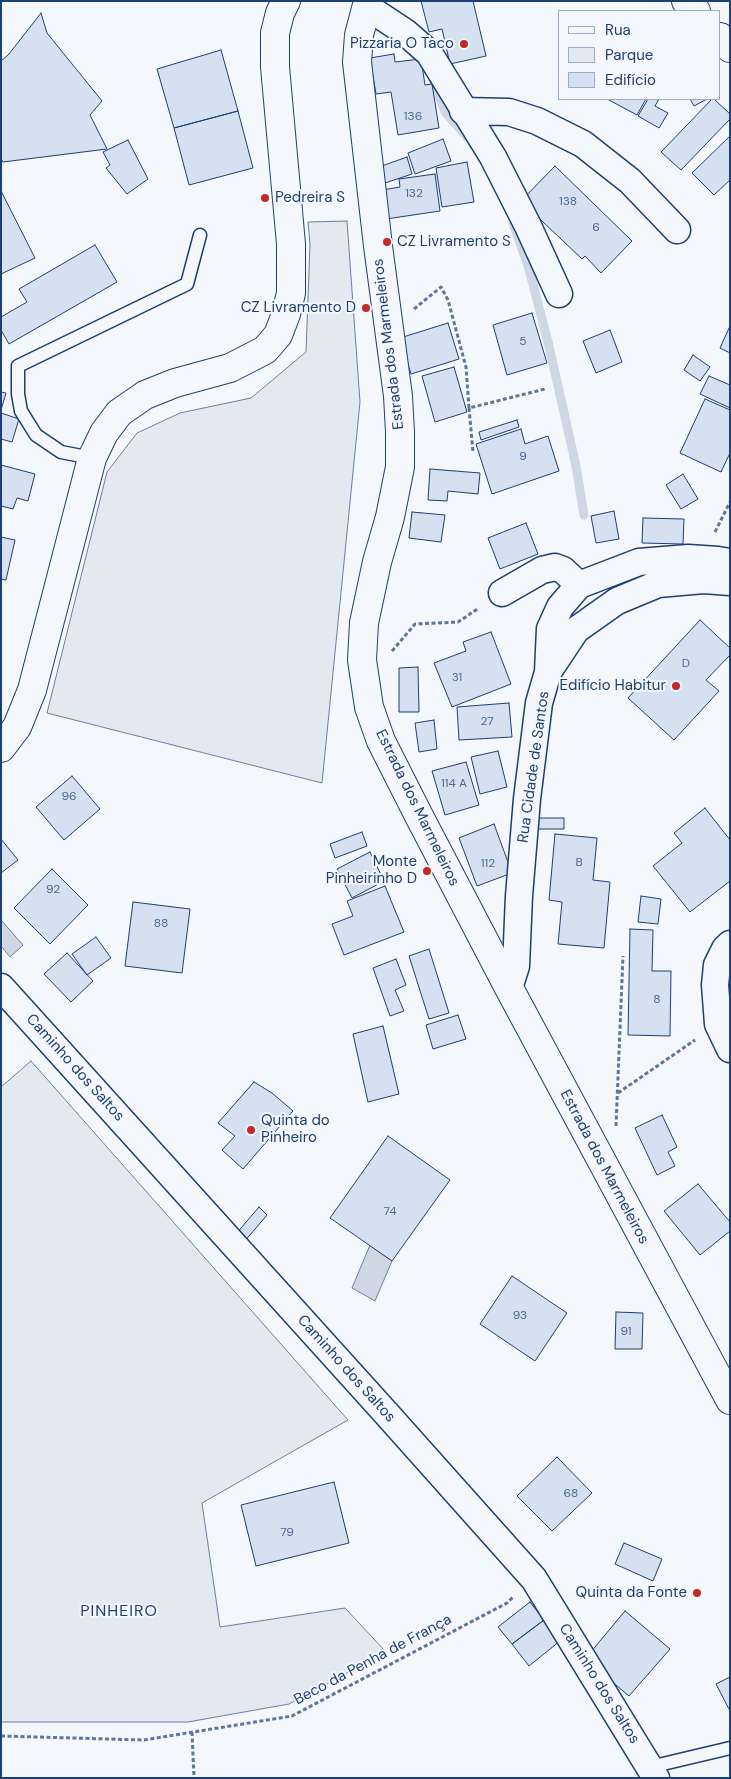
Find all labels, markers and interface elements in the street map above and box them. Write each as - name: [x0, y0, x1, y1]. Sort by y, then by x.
- legend: [558, 10, 721, 100]
- text: Rua: [605, 20, 631, 40]
- place label: Pizzaria O Taco: [350, 35, 454, 53]
- marker: Pizzaria O Taco: [458, 38, 470, 50]
- text: Parque: [605, 45, 653, 65]
- text: Edifício: [605, 70, 656, 90]
- house number: 136: [404, 110, 422, 124]
- house number: 132: [405, 187, 423, 201]
- place label: Pedreira S: [275, 189, 345, 207]
- marker: Pedreira S: [259, 192, 271, 204]
- house number: 138: [559, 195, 577, 209]
- house number: 6: [592, 221, 600, 235]
- place label: CZ Livramento S: [397, 233, 511, 251]
- marker: CZ Livramento S: [381, 236, 393, 248]
- street label: Estrada dos Marmeleiros: [370, 258, 408, 430]
- place label: CZ Livramento D: [241, 299, 356, 317]
- marker: CZ Livramento D: [360, 302, 372, 314]
- house number: 5: [519, 335, 527, 349]
- house number: 9: [519, 450, 527, 464]
- house number: D: [682, 657, 690, 671]
- house number: 31: [452, 671, 462, 685]
- place label: Edifício Habitur: [560, 677, 666, 695]
- marker: Edifício Habitur: [670, 680, 682, 692]
- street label: Rua Cidade de Santos: [514, 690, 554, 844]
- house number: 27: [480, 715, 494, 729]
- street label: Estrada dos Marmeleiros: [371, 727, 463, 889]
- house number: 114 A: [441, 777, 467, 791]
- house number: 96: [61, 790, 77, 804]
- place label: Monte Pinheirinho D: [326, 853, 417, 888]
- house number: B: [575, 856, 583, 870]
- house number: 112: [481, 857, 495, 871]
- marker: Monte Pinheirinho D: [421, 865, 433, 877]
- house number: 92: [46, 883, 60, 897]
- house number: 88: [154, 917, 168, 931]
- house number: 8: [653, 993, 661, 1007]
- street label: Caminho dos Saltos: [22, 1011, 128, 1125]
- street label: Estrada dos Marmeleiros: [556, 1087, 652, 1247]
- place label: Quinta do Pinheiro: [261, 1112, 330, 1147]
- marker: Quinta do Pinheiro: [245, 1124, 257, 1136]
- house number: 74: [384, 1205, 396, 1219]
- house number: 93: [513, 1309, 527, 1323]
- street label: Caminho dos Saltos: [293, 1312, 399, 1426]
- house number: 91: [620, 1325, 632, 1339]
- house number: 68: [564, 1487, 578, 1501]
- house number: 79: [280, 1526, 294, 1540]
- place label: Quinta da Fonte: [576, 1584, 687, 1602]
- marker: Quinta da Fonte: [691, 1587, 703, 1599]
- district label: PINHEIRO: [79, 1602, 159, 1622]
- street label: Beco da Penha de França: [291, 1611, 455, 1709]
- street label: Caminho dos Saltos: [555, 1621, 643, 1747]

